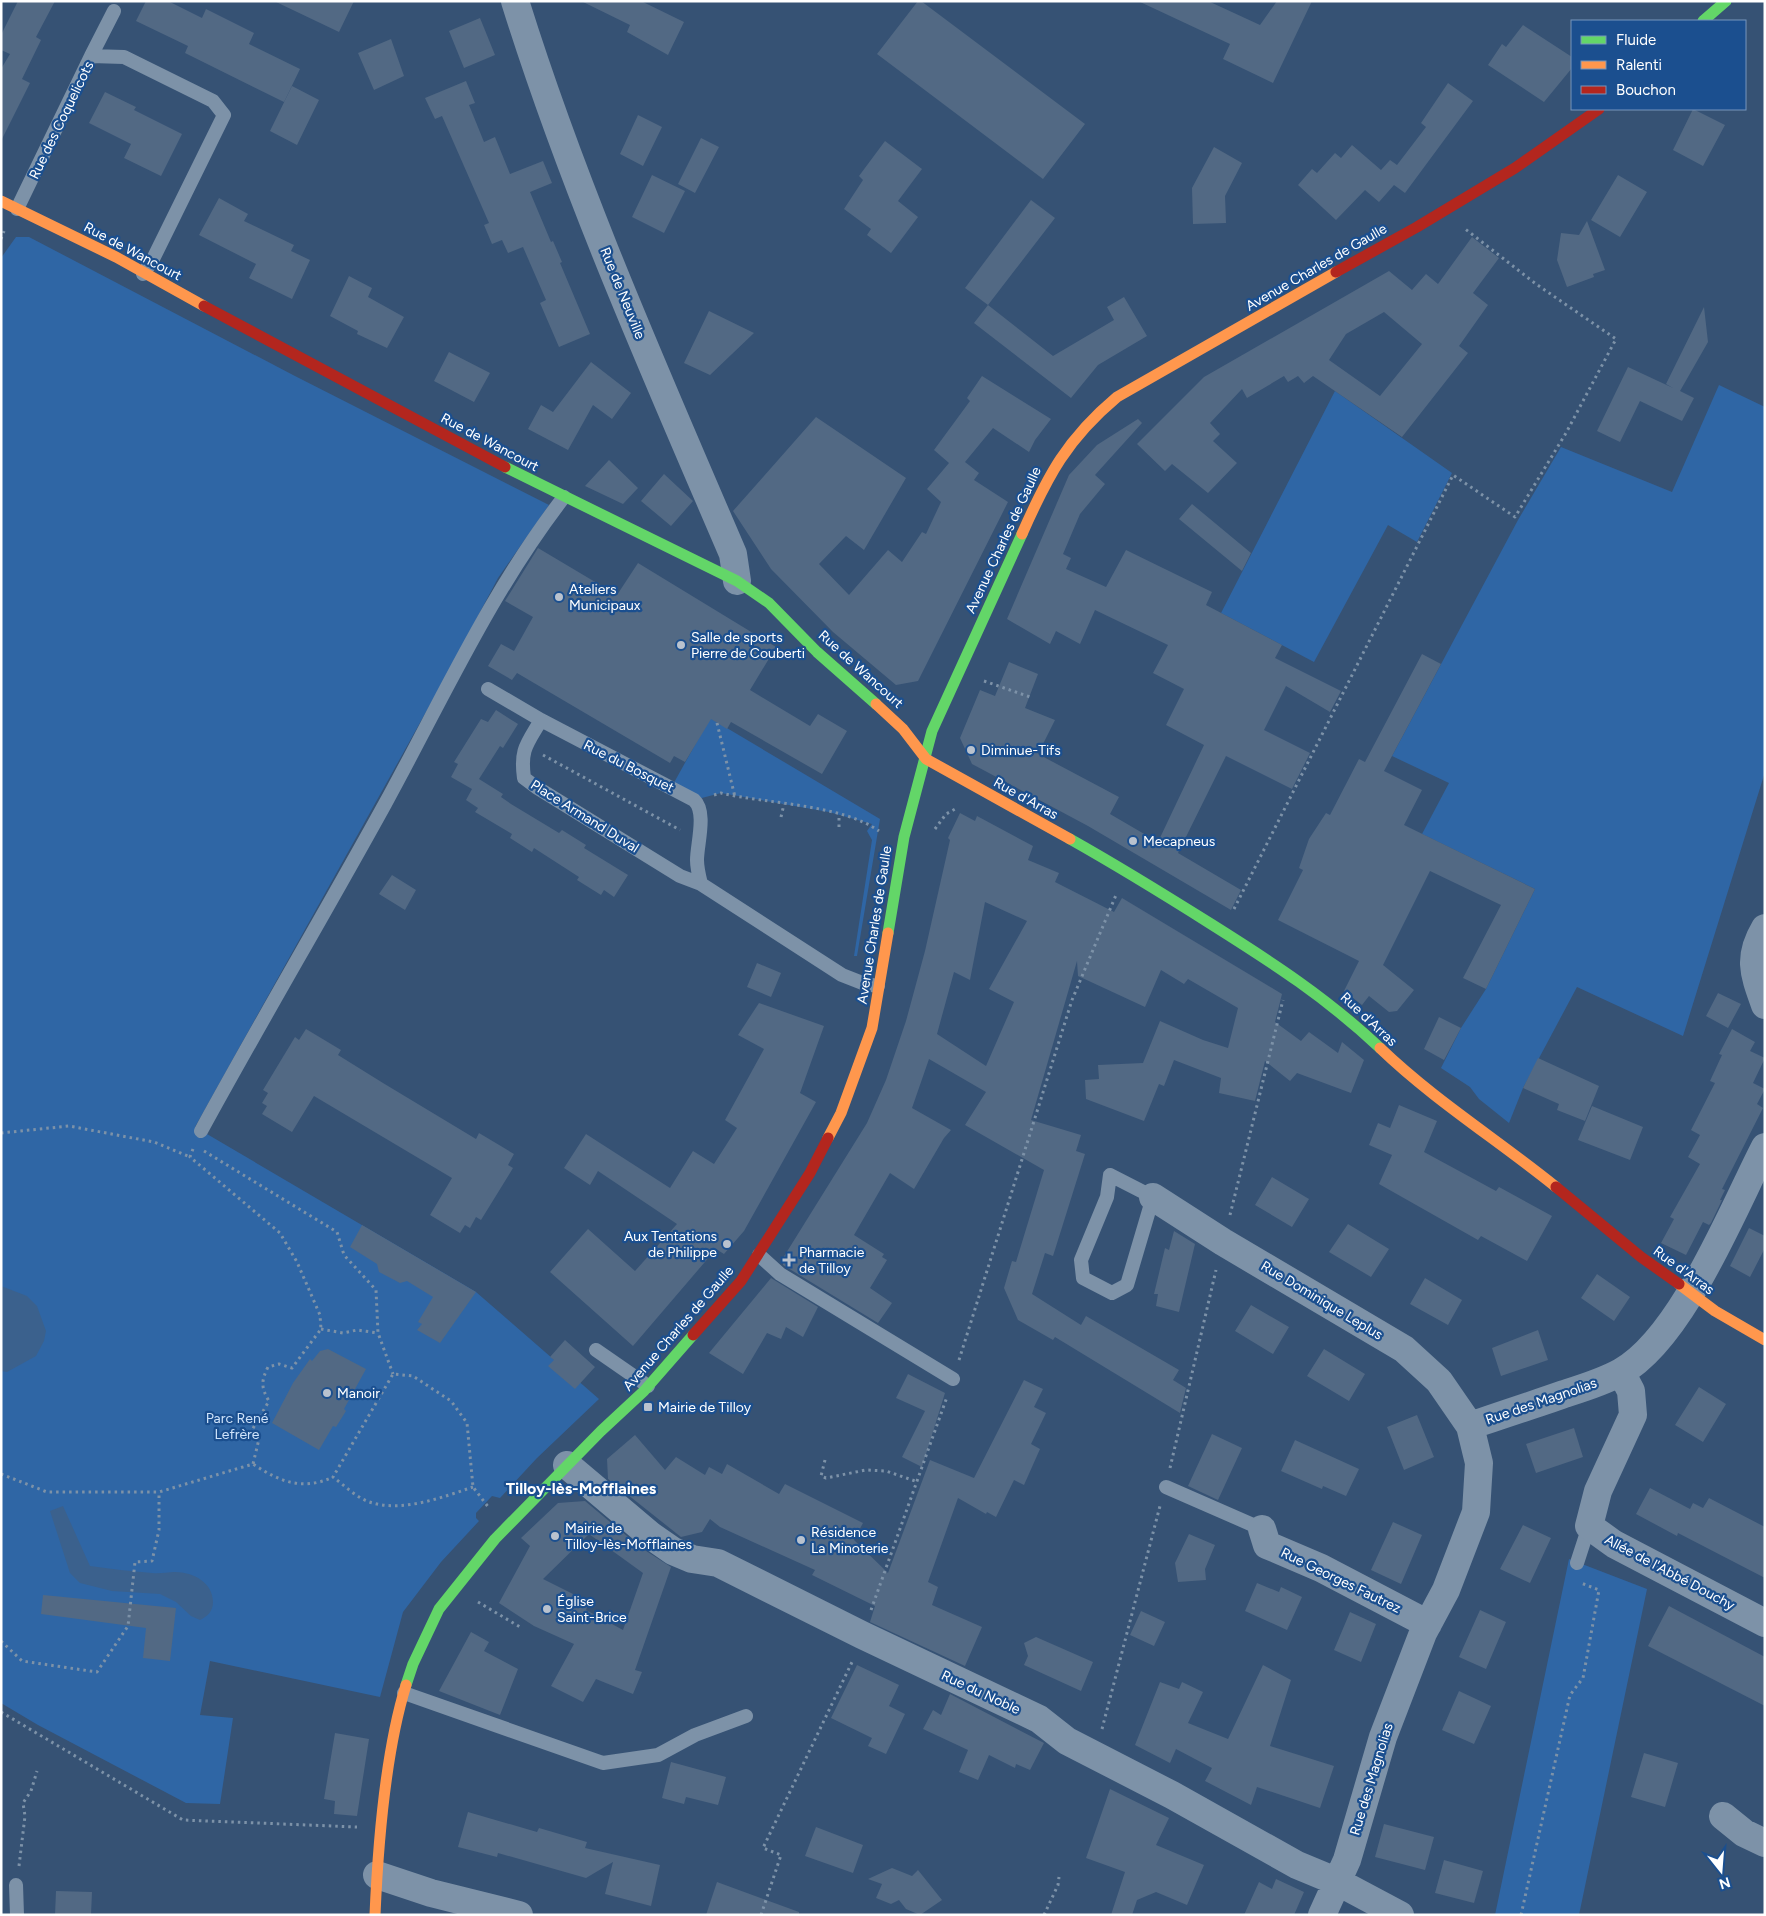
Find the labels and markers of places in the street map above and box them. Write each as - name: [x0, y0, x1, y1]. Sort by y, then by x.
- place label: Ateliers Municipaux: [569, 581, 641, 614]
- marker: Ateliers Municipaux: [553, 591, 565, 603]
- place label: Salle de sports Pierre de Couberti: [691, 629, 805, 662]
- marker: Salle de sports Pierre de Couberti: [675, 639, 687, 651]
- place label: Diminue-Tifs: [981, 742, 1061, 759]
- marker: Diminue-Tifs: [965, 744, 977, 756]
- place label: Mecapneus: [1143, 833, 1215, 850]
- marker: Mecapneus: [1127, 835, 1139, 847]
- place label: Aux Tentations de Philippe: [624, 1228, 717, 1261]
- marker: Aux Tentations de Philippe: [721, 1238, 733, 1250]
- place label: Pharmacie de Tilloy: [799, 1244, 865, 1277]
- marker: Pharmacie de Tilloy: [783, 1254, 795, 1266]
- place label: Manoir: [337, 1385, 380, 1402]
- marker: Manoir: [321, 1387, 333, 1399]
- place label: Mairie de Tilloy: [658, 1399, 752, 1416]
- marker: Mairie de Tilloy: [642, 1401, 654, 1413]
- place label: Mairie de Tilloy-lès-Mofflaines: [565, 1520, 692, 1553]
- place label: Résidence La Minoterie: [811, 1524, 889, 1557]
- marker: Mairie de Tilloy-lès-Mofflaines: [549, 1530, 561, 1542]
- marker: Résidence La Minoterie: [795, 1534, 807, 1546]
- place label: Église Saint-Brice: [557, 1593, 627, 1626]
- marker: Église Saint-Brice: [541, 1603, 553, 1615]

